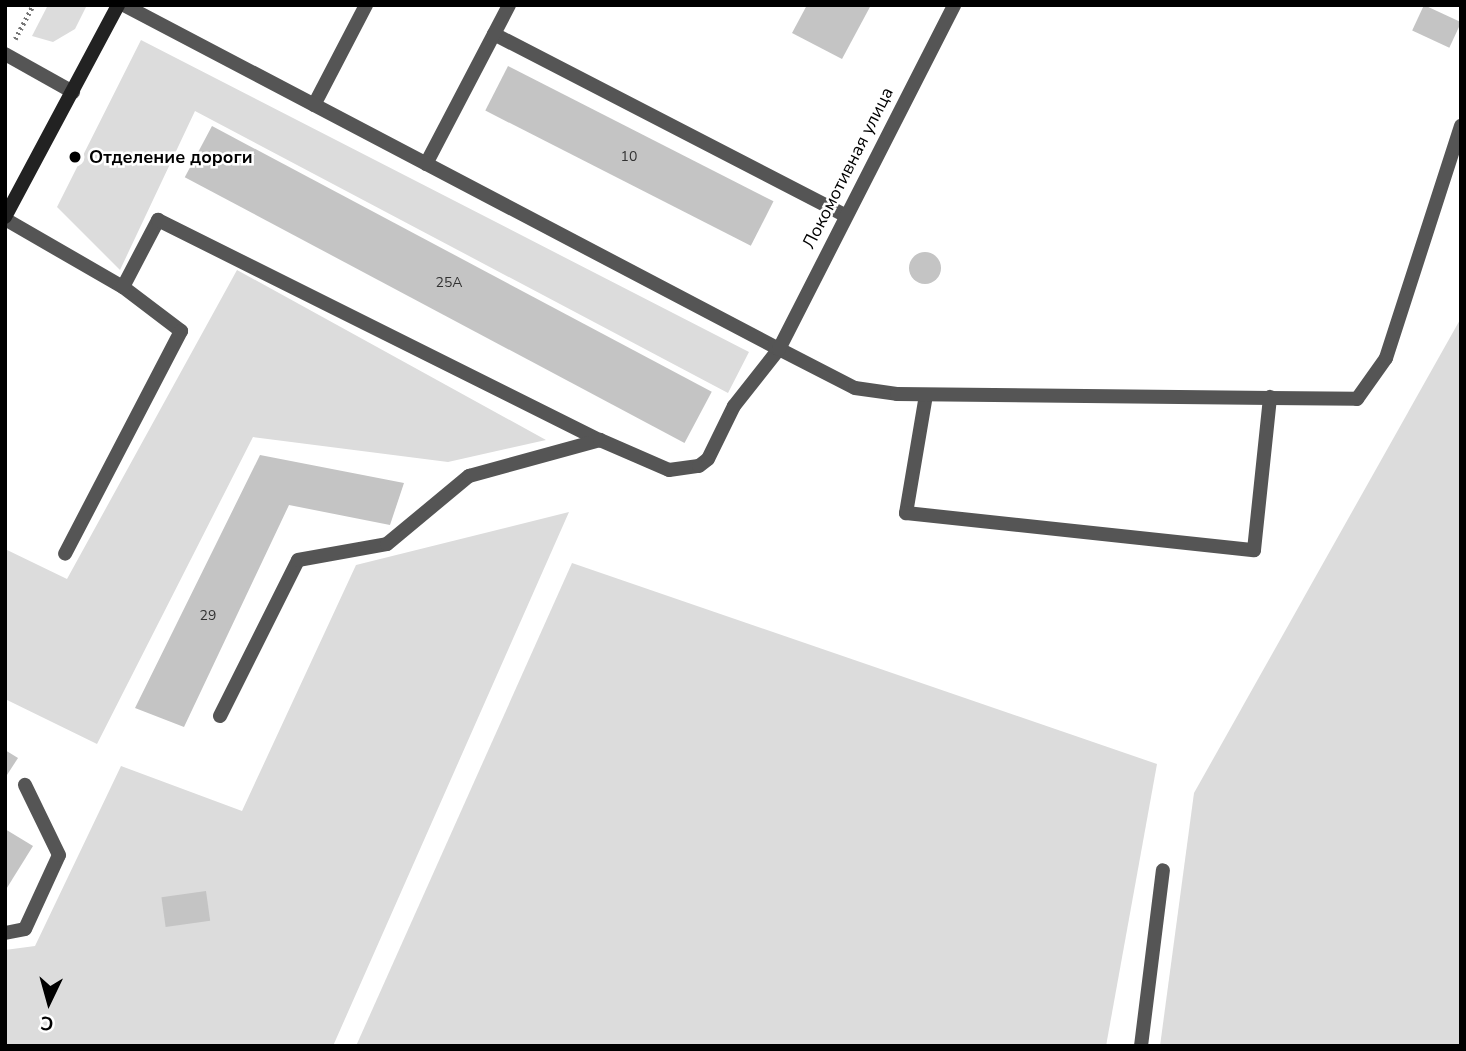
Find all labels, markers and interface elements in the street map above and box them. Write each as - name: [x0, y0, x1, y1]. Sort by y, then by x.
- street label: Локомотивная улица: [798, 84, 898, 252]
- place label: Отделение дороги: [89, 146, 253, 168]
- marker: Отделение дороги: [67, 149, 83, 165]
- house number: 10: [621, 149, 637, 165]
- house number: 25А: [435, 275, 463, 291]
- house number: 29: [200, 608, 216, 624]
- north arrow: [14, 967, 84, 1037]
- text: С: [40, 1009, 55, 1036]

